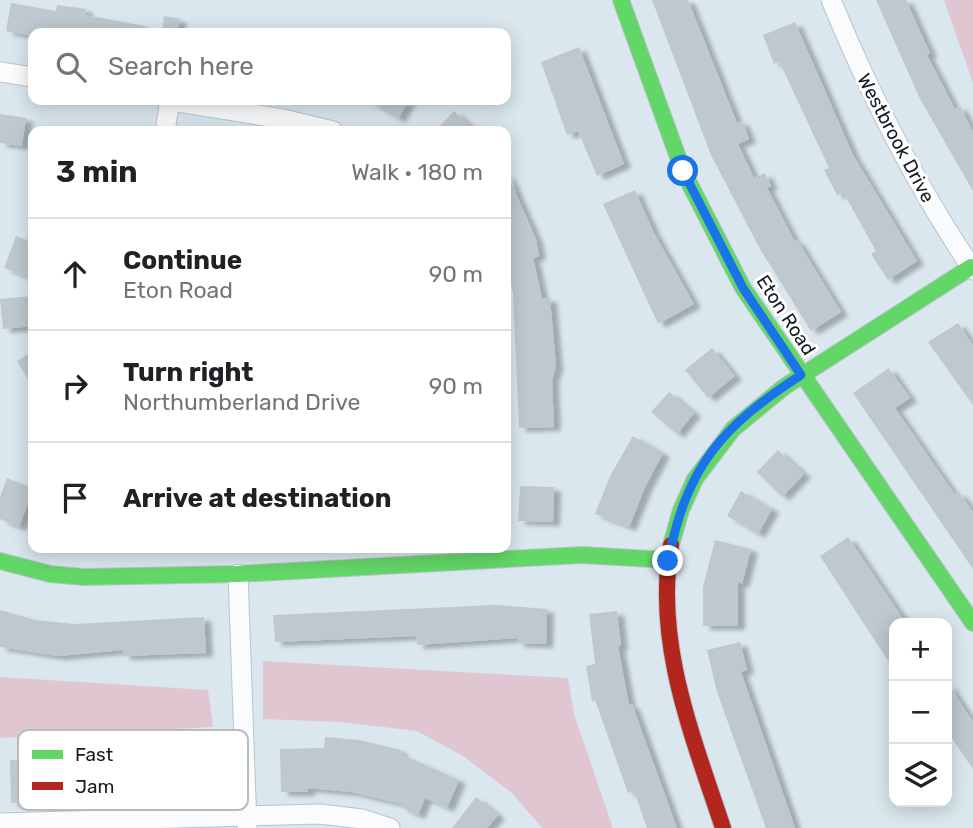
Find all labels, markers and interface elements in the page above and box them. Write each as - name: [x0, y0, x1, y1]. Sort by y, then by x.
- search box: [28, 28, 511, 105]
- icon: search: [52, 48, 90, 86]
- text: Search here: [108, 51, 254, 82]
- street label: Westbrook Drive: [852, 70, 940, 206]
- text: 3 min: [56, 154, 138, 190]
- route start: [667, 155, 698, 186]
- text: Walk · 180 m: [351, 158, 483, 186]
- text: Continue: [123, 245, 242, 276]
- icon: ahead: [56, 255, 94, 293]
- text: 90 m: [429, 260, 483, 288]
- street label: Eton Road: [752, 271, 820, 359]
- text: Eton Road: [123, 276, 233, 304]
- text: Turn right: [123, 357, 253, 388]
- icon: right: [56, 367, 94, 405]
- text: 90 m: [429, 372, 483, 400]
- text: Northumberland Drive: [123, 388, 360, 416]
- icon: arrive: [56, 479, 94, 517]
- text: Arrive at destination: [123, 483, 391, 514]
- route end: [652, 545, 683, 576]
- map controls: [889, 618, 952, 807]
- button: +: [889, 618, 952, 681]
- button: −: [889, 681, 952, 744]
- legend: [18, 730, 248, 810]
- text: Fast: [75, 743, 114, 766]
- button: layers: [889, 744, 952, 807]
- text: Jam: [75, 775, 114, 798]

